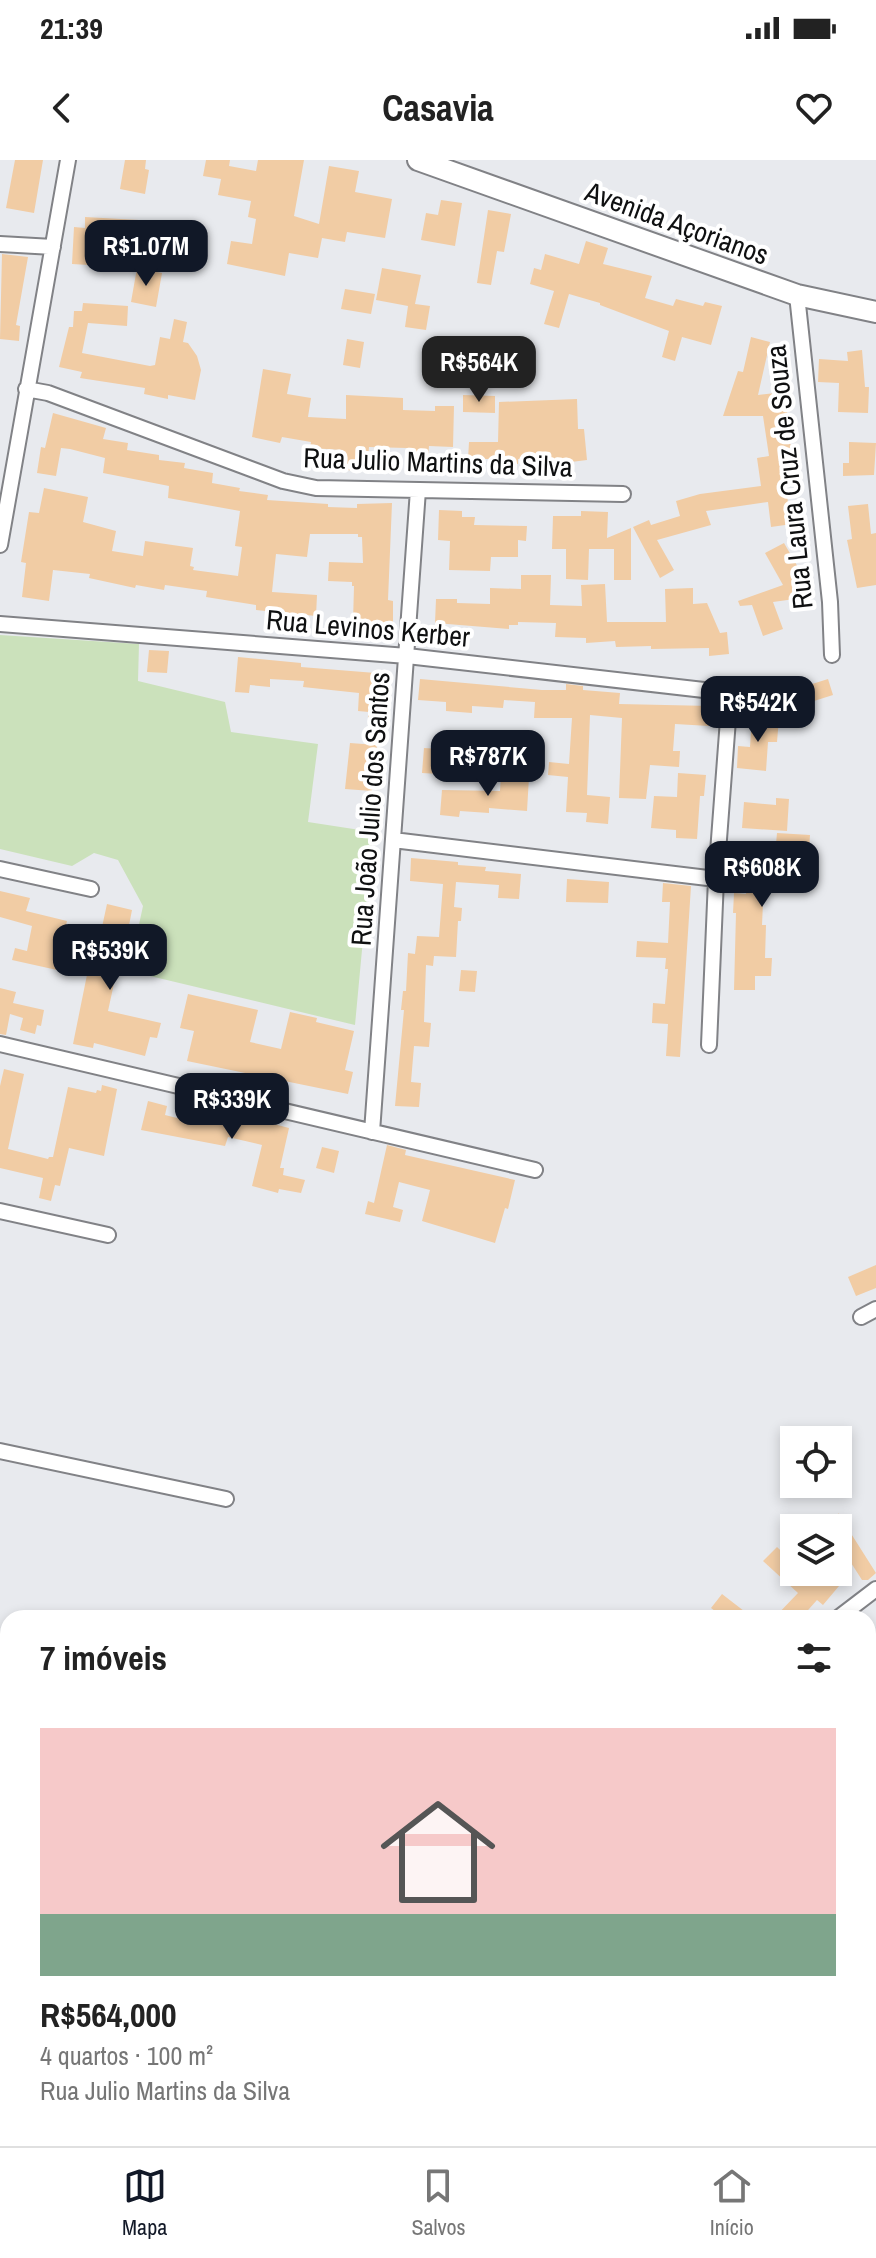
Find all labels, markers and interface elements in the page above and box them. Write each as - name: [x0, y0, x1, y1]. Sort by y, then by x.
- text: 21:39: [40, 8, 103, 48]
- text: Casavia: [382, 84, 494, 132]
- icon: back: [40, 86, 84, 130]
- icon: heart: [792, 86, 836, 130]
- street label: Avenida Açorianos: [579, 172, 774, 274]
- pin: R$1.07M: [72, 220, 220, 288]
- text: R$1.07M: [103, 228, 189, 263]
- pin: R$564K: [414, 336, 544, 404]
- street label: Rua Laura Cruz de Souza: [756, 343, 822, 611]
- text: R$564K: [440, 344, 518, 379]
- street label: Rua Julio Martins da Silva: [303, 438, 573, 486]
- street label: Rua Levinos Kerber: [265, 600, 472, 656]
- street label: Rua João Julio dos Santos: [341, 671, 399, 947]
- pin: R$542K: [693, 676, 823, 744]
- text: R$542K: [719, 684, 797, 719]
- pin: R$787K: [423, 730, 553, 798]
- text: R$787K: [449, 738, 527, 773]
- pin: R$608K: [697, 841, 827, 909]
- text: R$608K: [723, 849, 801, 884]
- pin: R$539K: [45, 924, 175, 992]
- text: R$539K: [71, 932, 149, 967]
- pin: R$339K: [167, 1073, 297, 1141]
- text: R$339K: [193, 1081, 271, 1116]
- map controls: [780, 1426, 852, 1586]
- button: locate: [780, 1426, 852, 1498]
- button: layers: [780, 1514, 852, 1586]
- text: 7 imóveis: [40, 1635, 167, 1681]
- icon: filters: [792, 1636, 836, 1680]
- icon: home: [366, 1780, 510, 1924]
- text: R$564,000: [40, 1992, 176, 2038]
- text: 4 quartos · 100 m²: [40, 2038, 213, 2073]
- text: Rua Julio Martins da Silva: [40, 2073, 290, 2108]
- tab: Mapa: [122, 2164, 167, 2242]
- tab: Salvos: [411, 2164, 466, 2242]
- tab: Início: [710, 2164, 754, 2242]

